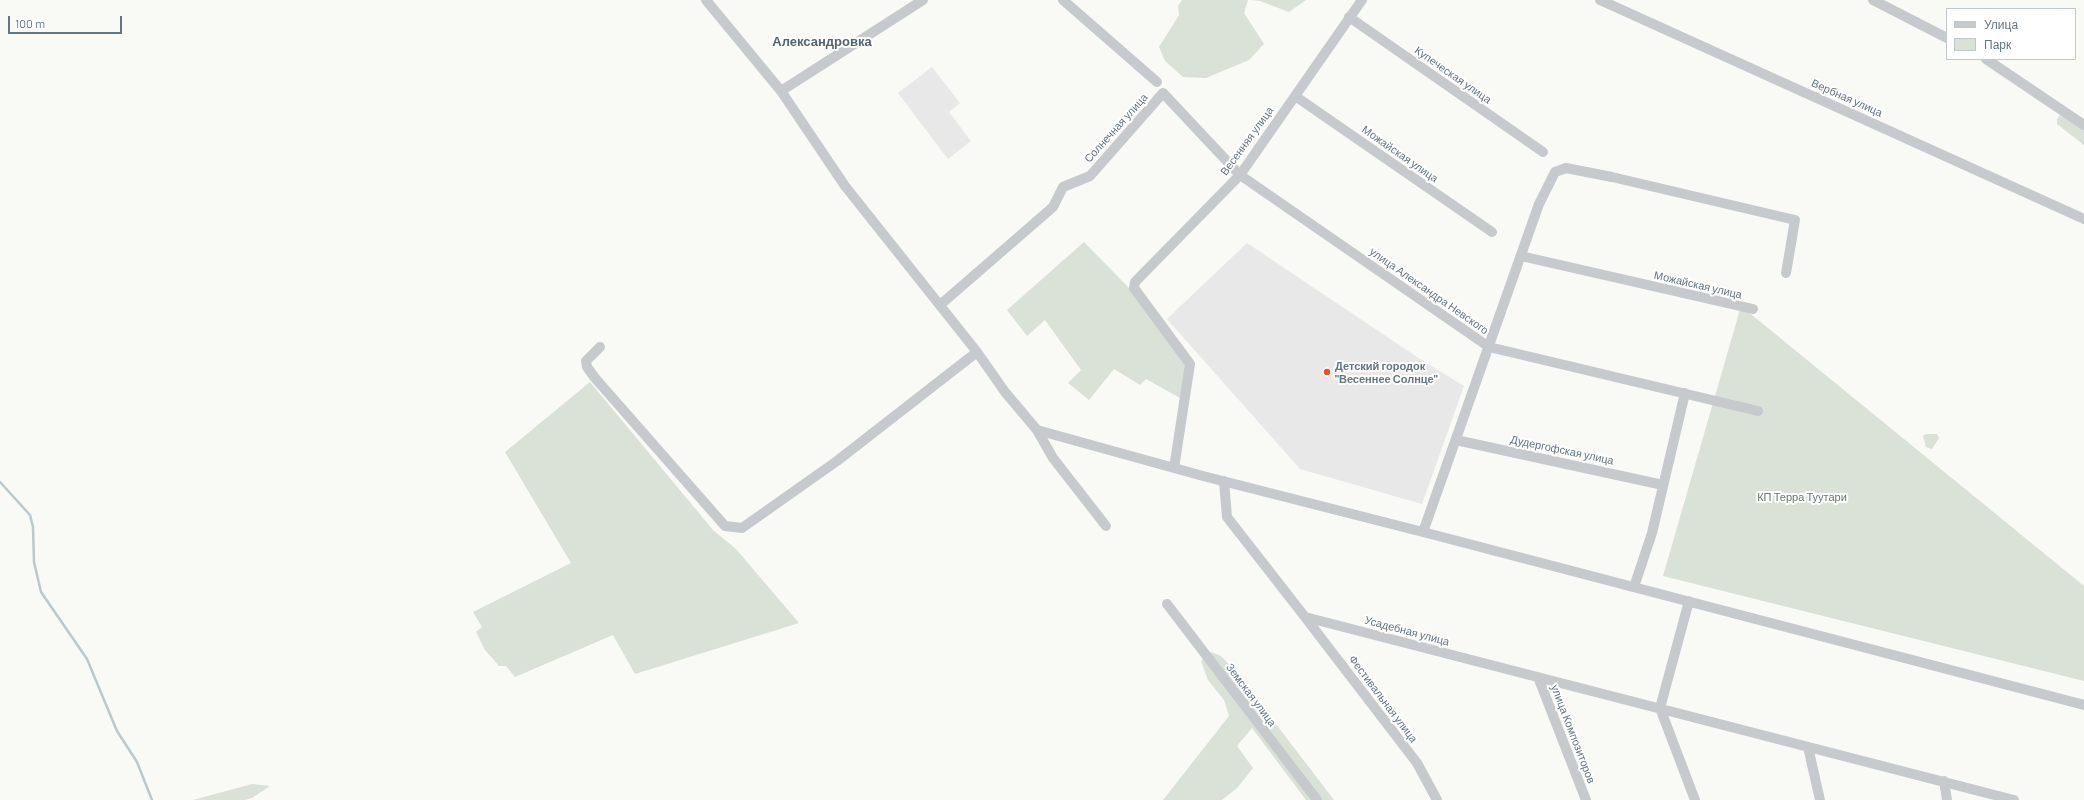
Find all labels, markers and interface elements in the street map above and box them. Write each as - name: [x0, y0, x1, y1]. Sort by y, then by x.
- scale bar: [10, 8, 124, 34]
- legend: [1946, 8, 2076, 60]
- text: 100 m: [15, 16, 45, 30]
- text: Улица: [1984, 17, 2018, 31]
- district label: Александровка: [772, 34, 872, 50]
- text: Парк: [1984, 37, 2011, 51]
- street label: Купеческая улица: [1412, 44, 1494, 106]
- street label: Вербная улица: [1809, 76, 1885, 120]
- street label: Солнечная улица: [1082, 91, 1150, 165]
- street label: Весенняя улица: [1218, 104, 1276, 178]
- street label: Можайская улица: [1359, 123, 1441, 185]
- street label: улица Александра Невского: [1367, 245, 1491, 337]
- street label: Можайская улица: [1653, 268, 1743, 302]
- place label: Детский городок "Весеннее Солнце": [1335, 359, 1438, 385]
- marker: Детский городок "Весеннее Солнце": [1322, 367, 1332, 377]
- street label: Дудергофская улица: [1509, 433, 1615, 467]
- park label: КП Терра Туутари: [1757, 490, 1847, 504]
- street label: Усадебная улица: [1363, 613, 1451, 649]
- street label: Фестивальная улица: [1346, 653, 1420, 745]
- street label: Земская улица: [1223, 661, 1279, 729]
- street label: улица Композиторов: [1548, 683, 1598, 785]

